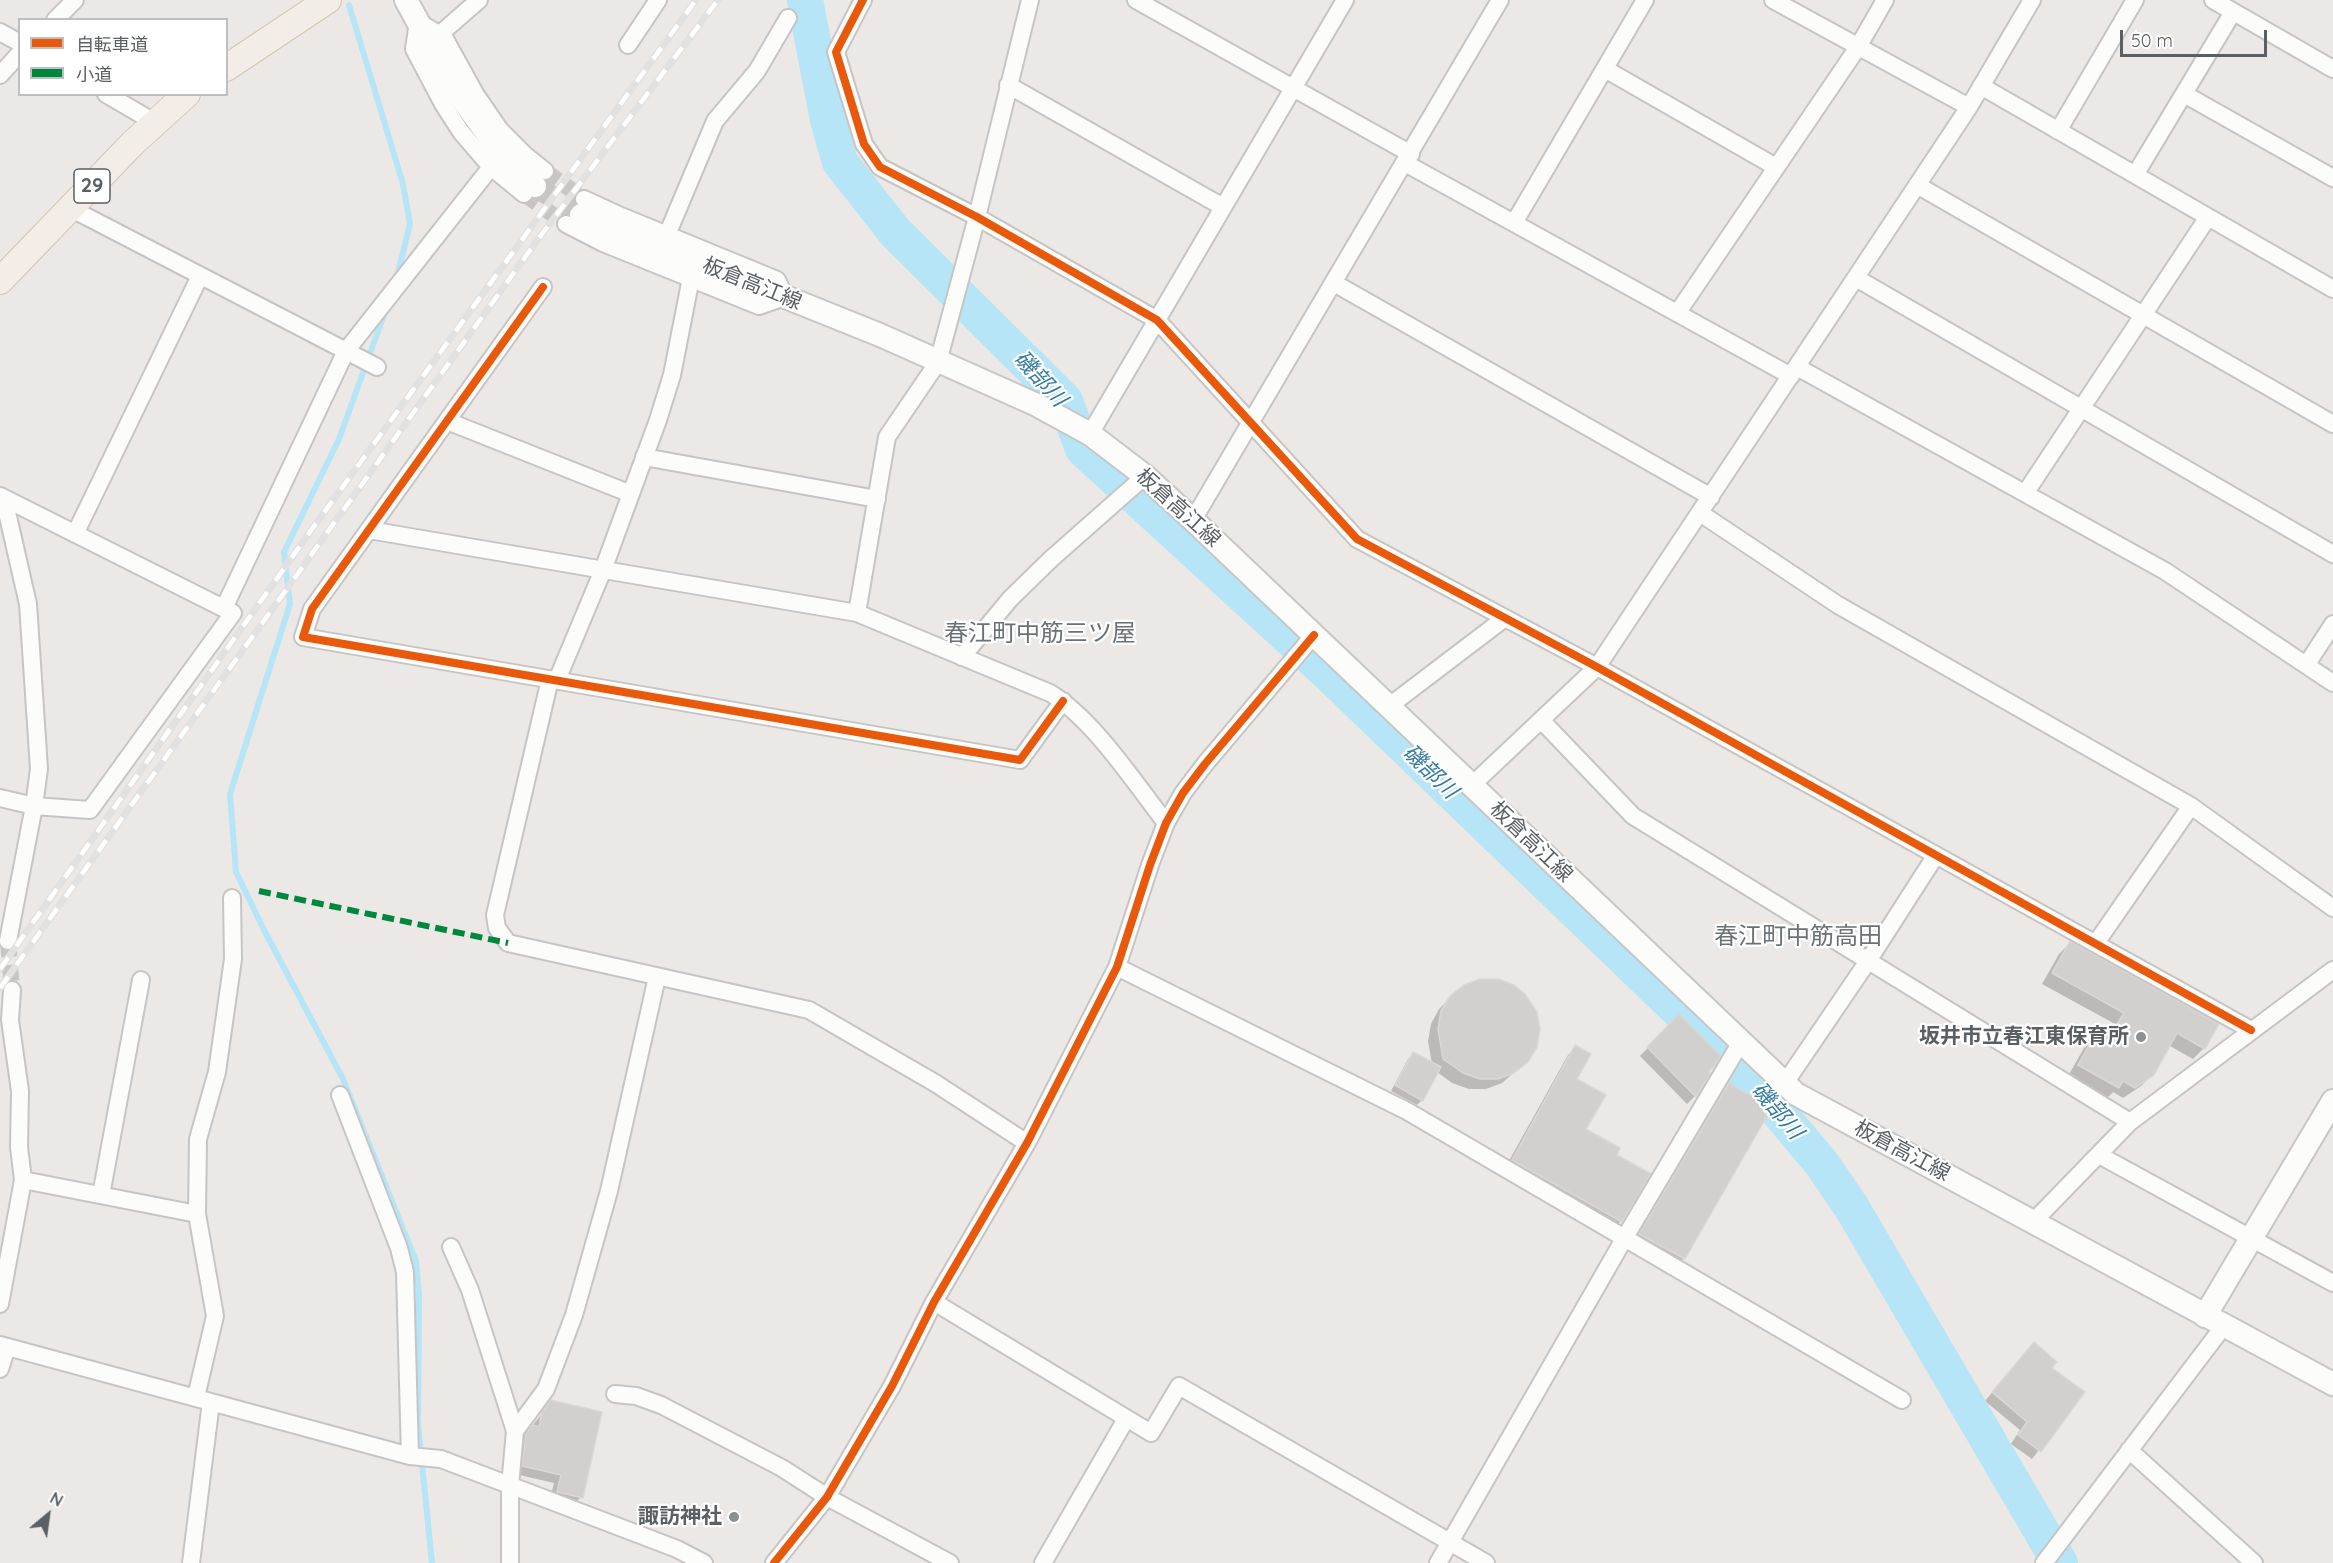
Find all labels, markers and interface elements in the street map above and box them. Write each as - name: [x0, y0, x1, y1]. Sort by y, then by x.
- legend: [18, 18, 228, 96]
- scale bar: [2123, 18, 2270, 56]
- text: 50 m: [2131, 29, 2173, 52]
- text: 自転車道: [76, 33, 148, 56]
- text: 小道: [76, 63, 112, 86]
- road number: 29: [74, 169, 110, 203]
- street label: 板倉高江線: [699, 253, 805, 315]
- water label: 磯部川: [1008, 346, 1072, 412]
- street label: 板倉高江線: [1131, 464, 1225, 552]
- district label: 春江町中筋三ツ屋: [944, 620, 1136, 648]
- water label: 磯部川: [1397, 740, 1463, 804]
- street label: 板倉高江線: [1484, 796, 1578, 888]
- district label: 春江町中筋高田: [1714, 923, 1882, 951]
- place label: 坂井市立春江東保育所: [1919, 1024, 2129, 1050]
- marker: 坂井市立春江東保育所: [2134, 1030, 2148, 1044]
- water label: 磯部川: [1746, 1077, 1808, 1145]
- street label: 板倉高江線: [1850, 1115, 1954, 1187]
- north arrow: [18, 1485, 78, 1545]
- text: N: [47, 1488, 67, 1511]
- place label: 諏訪神社: [638, 1504, 722, 1530]
- marker: 諏訪神社: [727, 1510, 741, 1524]

